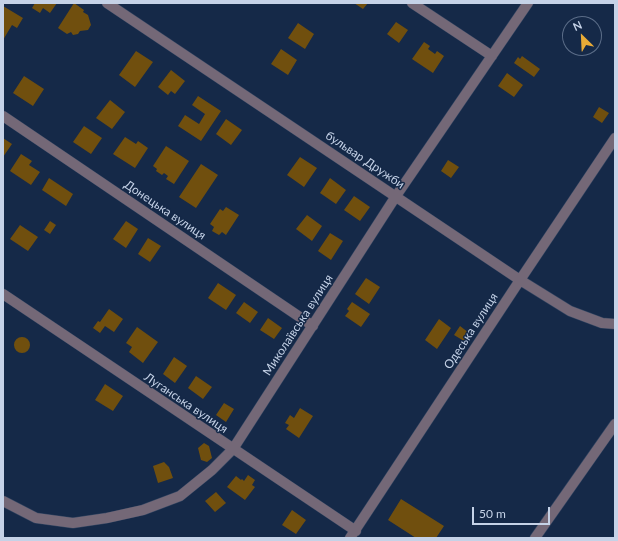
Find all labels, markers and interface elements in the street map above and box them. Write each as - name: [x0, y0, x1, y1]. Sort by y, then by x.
- north arrow: [562, 16, 602, 56]
- text: N: [571, 18, 584, 33]
- street label: бульвар Дружби: [323, 128, 407, 192]
- street label: Донецька вулиця: [121, 177, 209, 243]
- street label: Миколаївська вулиця: [260, 272, 336, 378]
- street label: Одеська вулиця: [441, 290, 501, 372]
- street label: Луганська вулиця: [142, 370, 230, 436]
- scale bar: [474, 499, 552, 525]
- text: 50 m: [479, 506, 506, 521]

